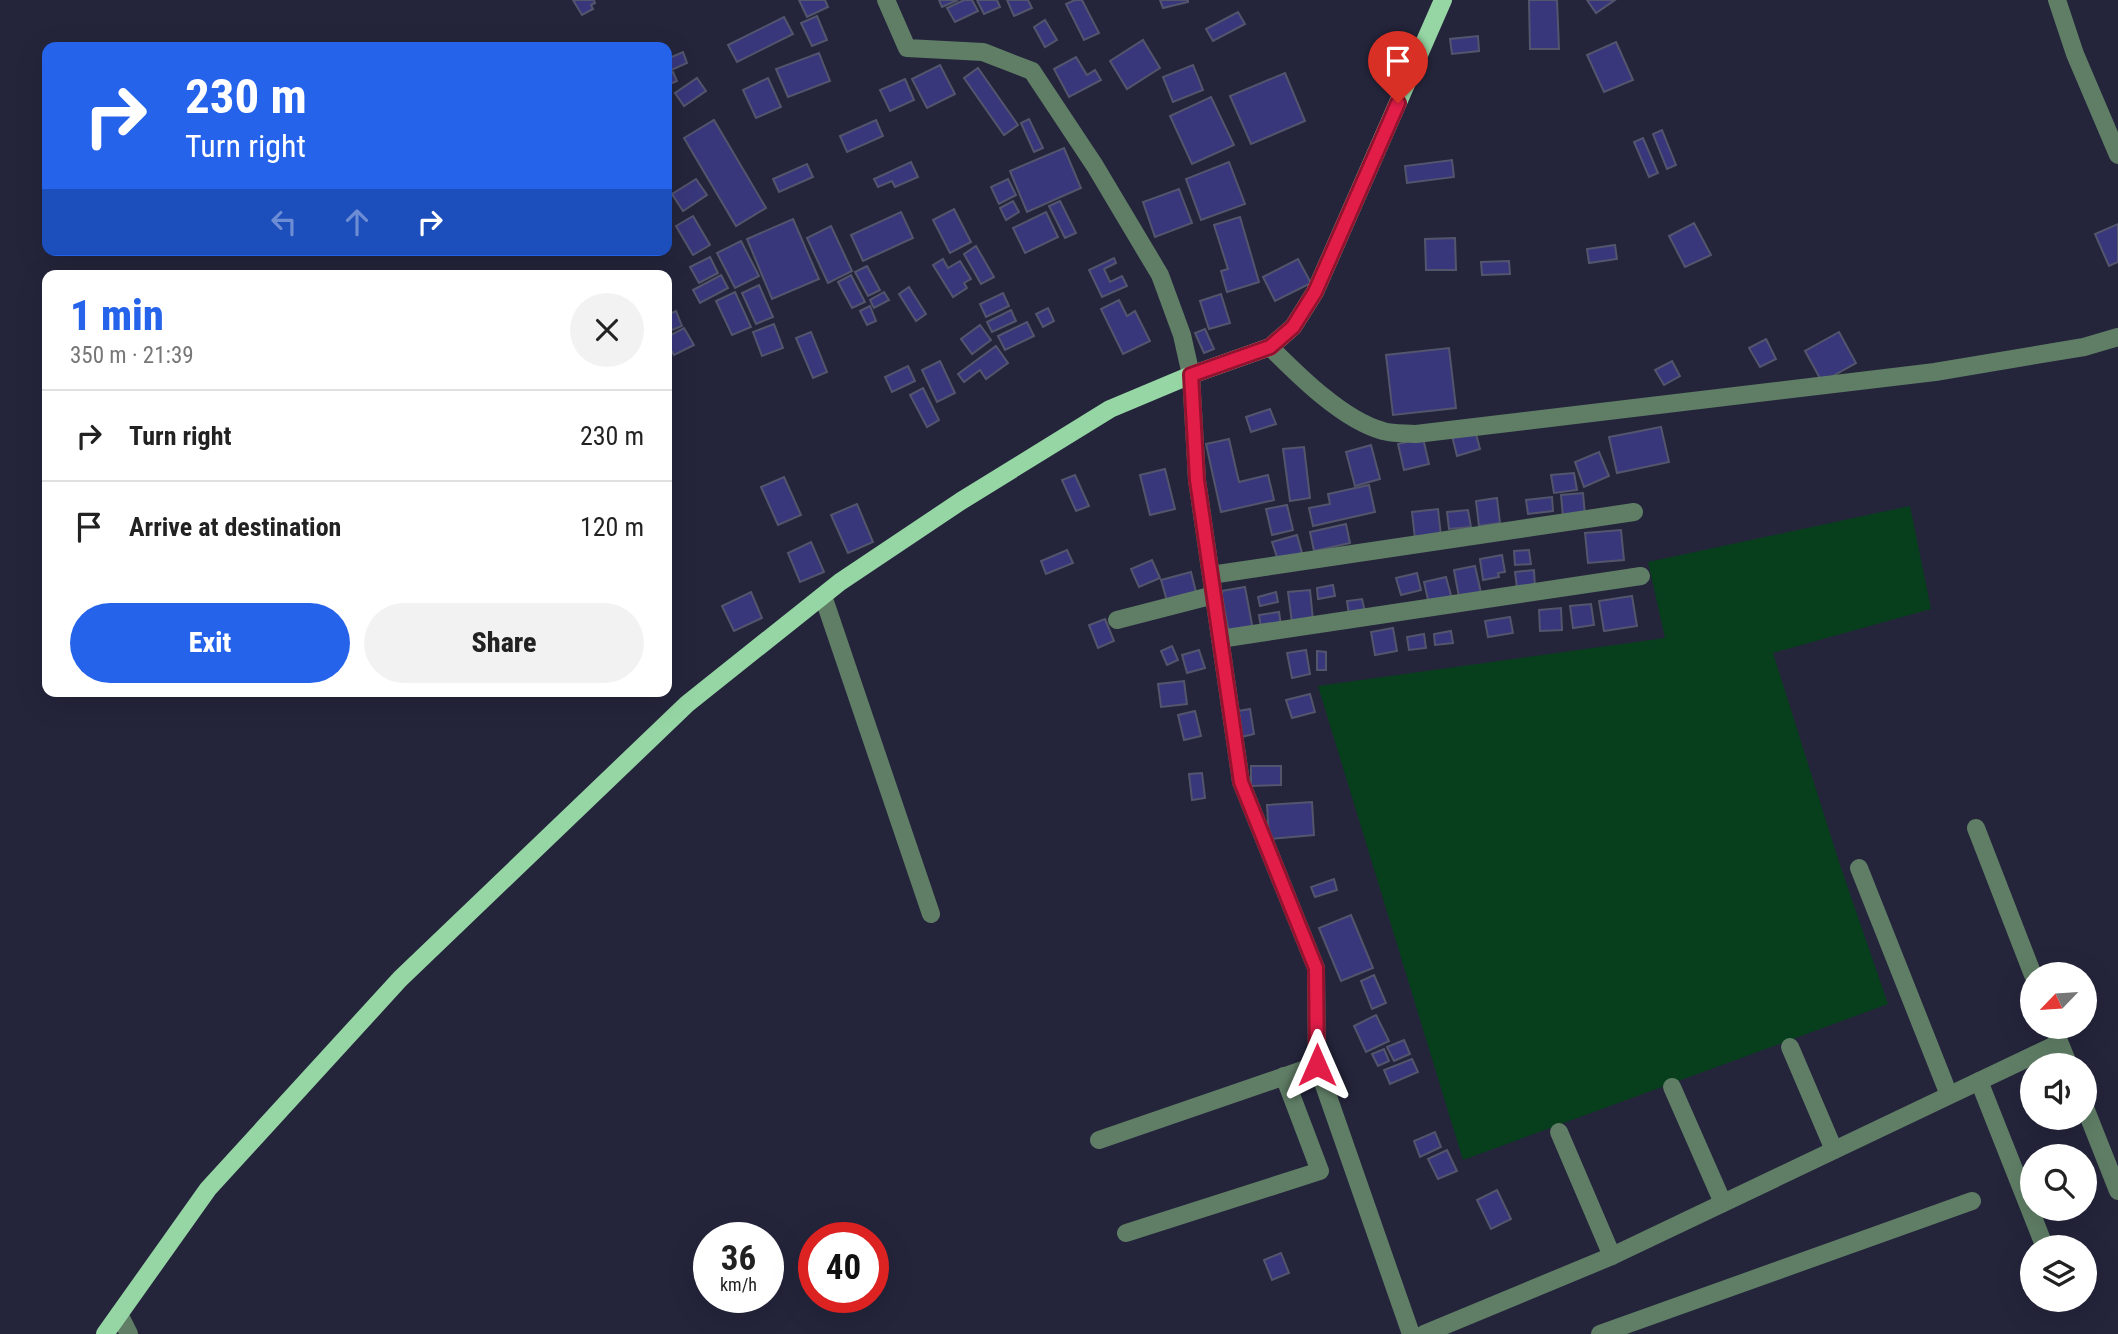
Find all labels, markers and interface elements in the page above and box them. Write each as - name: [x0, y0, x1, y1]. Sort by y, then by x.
- pin: [1368, 31, 1428, 103]
- icon: arrive: [1379, 42, 1417, 80]
- text: 230 m: [185, 68, 307, 125]
- icon: right: [70, 70, 161, 161]
- text: Turn right: [185, 127, 306, 165]
- icon: left: [265, 203, 303, 241]
- icon: ahead: [338, 203, 376, 241]
- icon: right: [411, 203, 449, 241]
- text: 1 min: [70, 291, 164, 340]
- button: close: [570, 293, 644, 367]
- text: 350 m · 21:39: [70, 342, 194, 369]
- icon: right: [70, 417, 108, 455]
- text: Turn right: [129, 421, 231, 451]
- text: 230 m: [580, 421, 644, 451]
- icon: arrive: [70, 508, 108, 546]
- text: Arrive at destination: [129, 512, 341, 542]
- text: 120 m: [580, 512, 644, 542]
- button: Exit: [70, 603, 350, 683]
- button: Share: [364, 603, 644, 683]
- north arrow: [2020, 962, 2096, 1040]
- map controls: [2020, 962, 2097, 1312]
- position arrow: [1280, 1028, 1354, 1102]
- button: sound: [2020, 1053, 2097, 1130]
- button: search: [2020, 1144, 2097, 1221]
- speed limit sign: 40: [798, 1222, 889, 1313]
- button: layers: [2020, 1235, 2097, 1312]
- text: 36: [721, 1238, 756, 1279]
- text: km/h: [720, 1274, 757, 1295]

